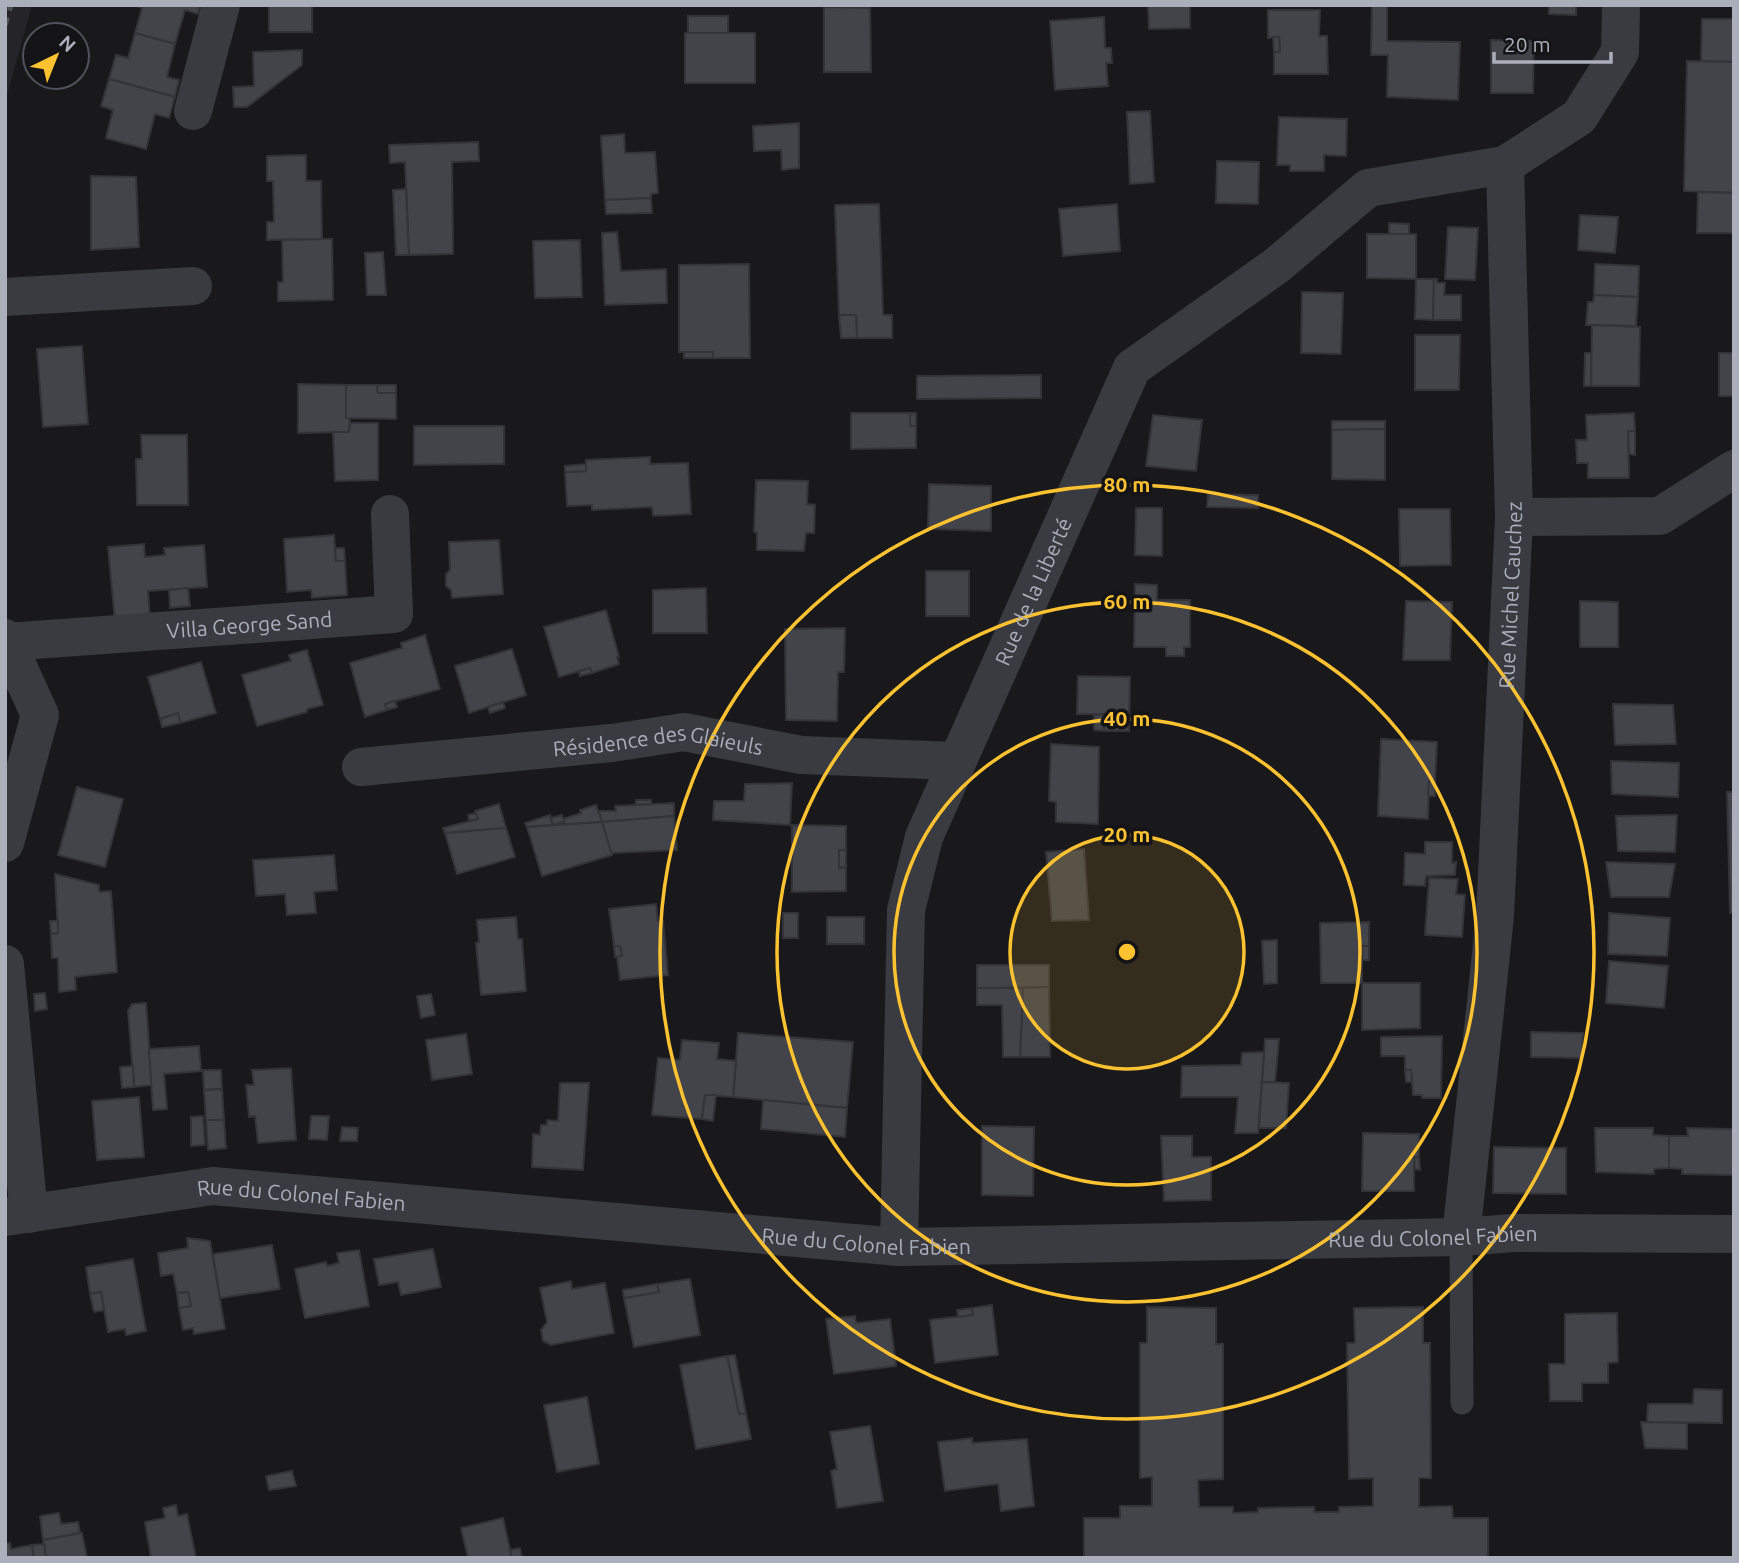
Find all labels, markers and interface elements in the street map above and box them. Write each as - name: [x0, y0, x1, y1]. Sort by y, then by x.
- north arrow: [21, 21, 91, 91]
- scale bar: [1494, 21, 1611, 65]
- text: N: [55, 31, 80, 56]
- text: 20 m: [1504, 32, 1551, 56]
- text: 80 m: [1104, 472, 1150, 496]
- street label: Rue Michel Cauchez: [1494, 501, 1526, 689]
- street label: Rue de la Liberté: [990, 514, 1076, 669]
- text: 60 m: [1104, 589, 1150, 613]
- street label: Villa George Sand: [166, 606, 333, 642]
- text: 40 m: [1104, 706, 1150, 730]
- street label: Résidence des Glaieuls: [552, 720, 765, 761]
- text: 20 m: [1104, 822, 1150, 846]
- centre of rings: [1115, 940, 1139, 964]
- street label: Rue du Colonel Fabien: [195, 1174, 407, 1215]
- street label: Rue du Colonel Fabien: [1328, 1221, 1538, 1251]
- street label: Rue du Colonel Fabien: [761, 1223, 971, 1259]

